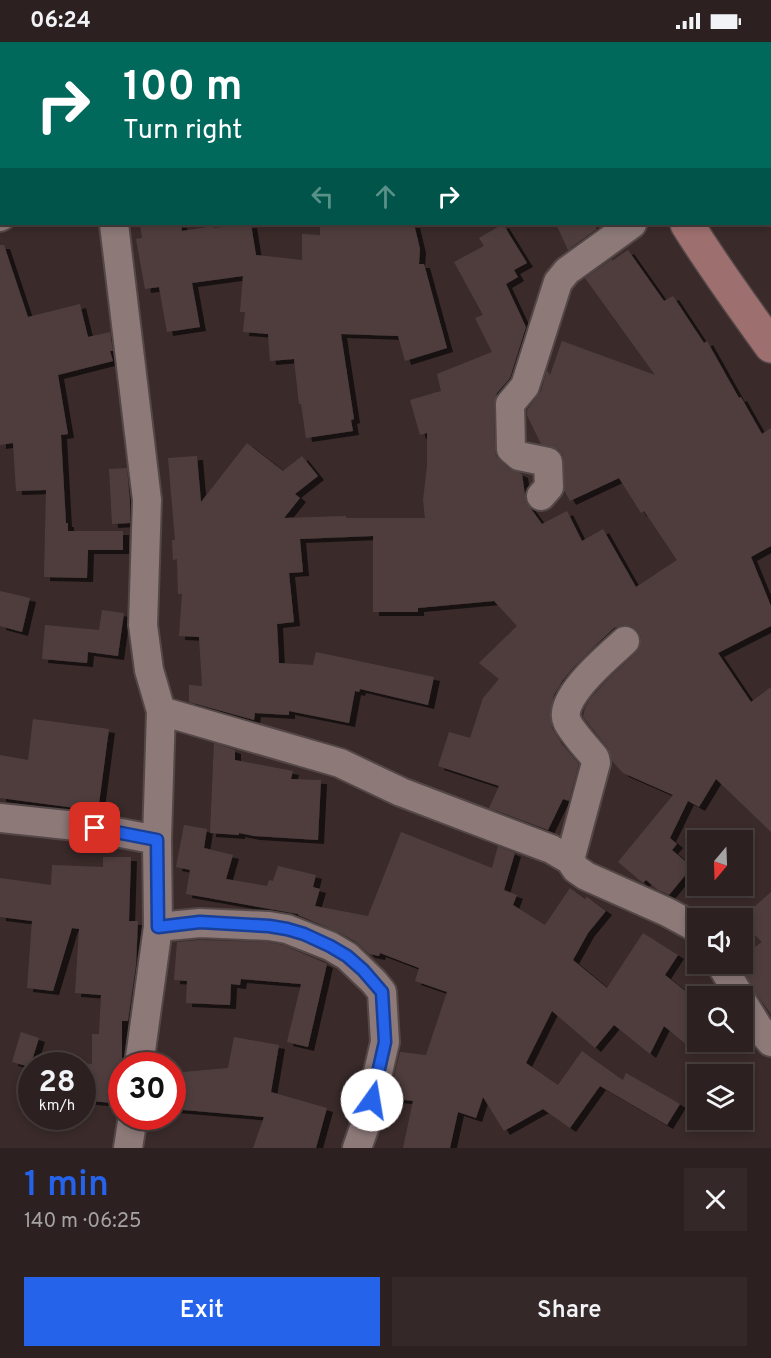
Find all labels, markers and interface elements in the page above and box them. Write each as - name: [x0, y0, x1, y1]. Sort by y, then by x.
- text: 06:24: [30, 8, 91, 35]
- text: 100 m: [123, 62, 242, 115]
- icon: right: [24, 66, 102, 144]
- text: Turn right: [123, 114, 242, 148]
- icon: left: [306, 180, 339, 213]
- icon: ahead: [369, 180, 402, 213]
- icon: right: [432, 180, 465, 213]
- pin: [69, 802, 120, 853]
- icon: arrive: [78, 811, 111, 844]
- north arrow: [687, 830, 753, 896]
- map controls: [687, 830, 753, 1130]
- button: sound: [687, 908, 753, 974]
- button: search: [687, 986, 753, 1052]
- speed limit sign: 30: [108, 1052, 186, 1130]
- button: layers: [687, 1064, 753, 1130]
- text: 28: [38, 1065, 76, 1102]
- position arrow: [340, 1068, 404, 1132]
- text: km/h: [39, 1097, 75, 1116]
- text: 1 min: [24, 1163, 109, 1209]
- button: close: [684, 1168, 747, 1231]
- text: 140 m · 06:25: [24, 1209, 141, 1235]
- button: Exit: [24, 1277, 380, 1346]
- button: Share: [392, 1277, 747, 1346]

